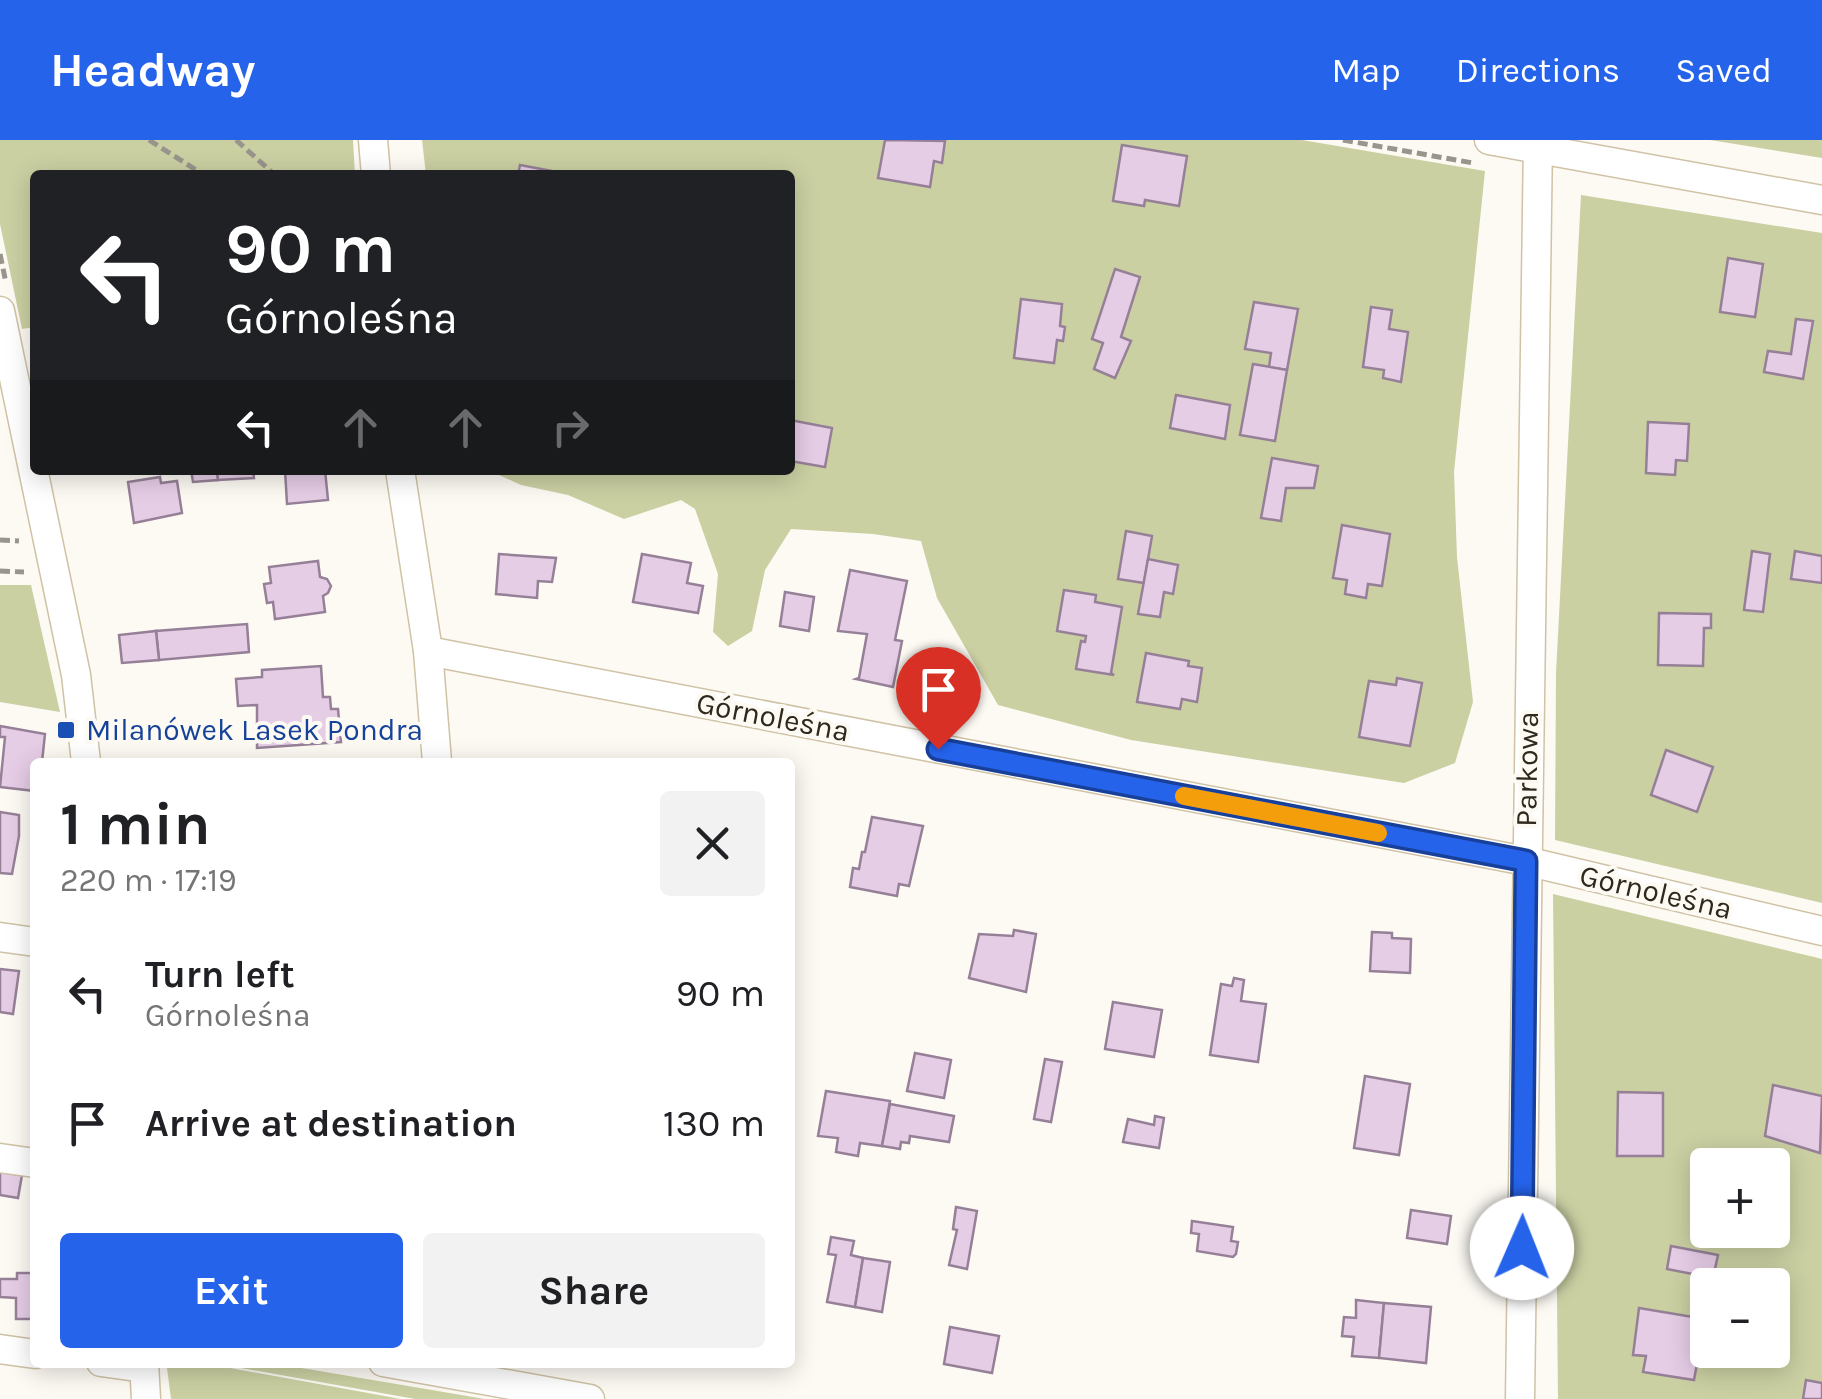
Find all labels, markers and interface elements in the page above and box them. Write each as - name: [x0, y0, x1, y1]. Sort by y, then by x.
- text: Headway: [50, 42, 256, 98]
- text: Map: [1331, 50, 1401, 91]
- text: Directions: [1456, 50, 1620, 91]
- text: Saved: [1675, 50, 1772, 91]
- text: 90 m: [225, 208, 396, 290]
- icon: left: [60, 210, 190, 340]
- text: Górnoleśna: [225, 292, 458, 344]
- icon: left: [228, 400, 283, 455]
- icon: ahead: [333, 400, 388, 455]
- icon: ahead: [438, 400, 493, 455]
- icon: right: [543, 400, 598, 455]
- pin: [896, 647, 981, 750]
- icon: arrive: [911, 662, 966, 717]
- street label: Górnoleśna: [693, 685, 853, 749]
- street label: Parkowa: [1508, 711, 1546, 827]
- place label: Milanówek Lasek Pondra: [86, 712, 423, 748]
- marker: Milanówek Lasek Pondra: [55, 719, 77, 741]
- text: 1 min: [60, 789, 211, 859]
- button: close: [660, 791, 765, 896]
- street label: Górnoleśna: [1576, 857, 1736, 927]
- text: 220 m · 17:19: [60, 862, 237, 899]
- text: Turn left: [145, 952, 295, 997]
- icon: left: [60, 966, 115, 1021]
- text: 90 m: [676, 971, 765, 1016]
- text: Górnoleśna: [145, 997, 311, 1034]
- icon: arrive: [60, 1096, 115, 1151]
- text: Arrive at destination: [145, 1101, 517, 1146]
- text: 130 m: [663, 1101, 765, 1146]
- map controls: [1690, 1148, 1790, 1368]
- button: +: [1690, 1148, 1790, 1248]
- position arrow: [1470, 1196, 1574, 1300]
- button: Exit: [60, 1233, 403, 1348]
- button: Share: [423, 1233, 765, 1348]
- button: −: [1690, 1268, 1790, 1368]

